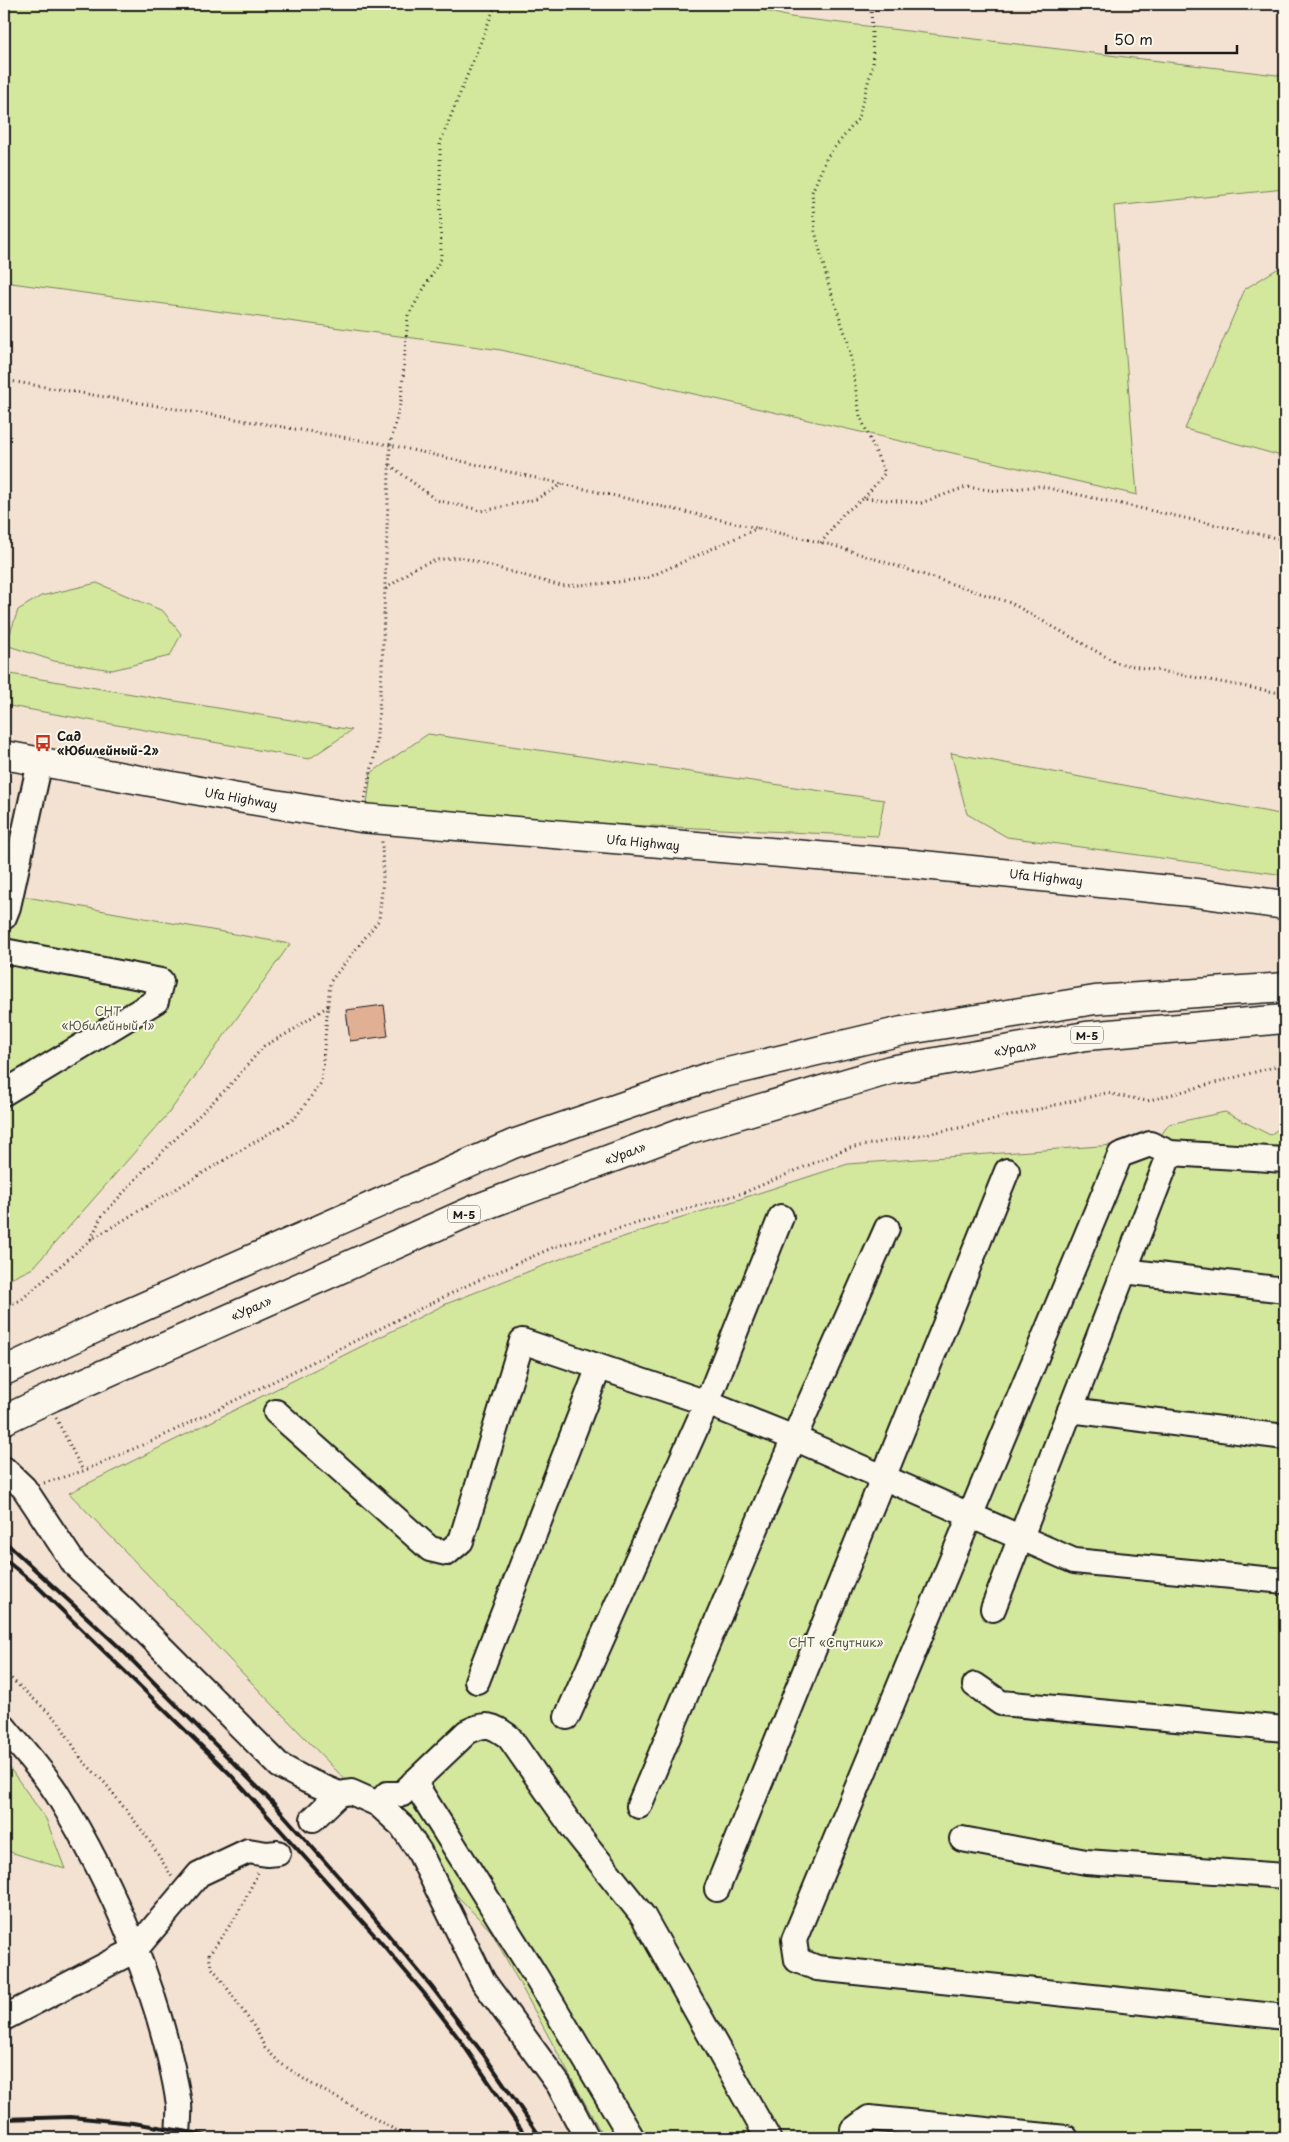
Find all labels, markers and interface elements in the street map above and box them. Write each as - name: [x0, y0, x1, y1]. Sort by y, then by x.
- scale bar: [1106, 22, 1238, 54]
- text: 50 m: [1114, 27, 1153, 50]
- place label: Сад «Юбилейный-2»: [57, 727, 159, 759]
- bus stop icon: Сад «Юбилейный-2»: [33, 733, 53, 753]
- street label: Ufa Highway: [203, 783, 279, 813]
- street label: Ufa Highway: [605, 830, 681, 854]
- street label: Ufa Highway: [1008, 864, 1084, 890]
- park label: СНТ «Юбилейный 1»: [62, 1002, 155, 1034]
- road number: М-5: [1071, 1026, 1103, 1044]
- street label: «Урал»: [992, 1035, 1038, 1061]
- street label: «Урал»: [602, 1137, 648, 1169]
- road number: М-5: [448, 1206, 480, 1222]
- street label: «Урал»: [228, 1291, 274, 1325]
- park label: СНТ «Спутник»: [789, 1633, 884, 1651]

